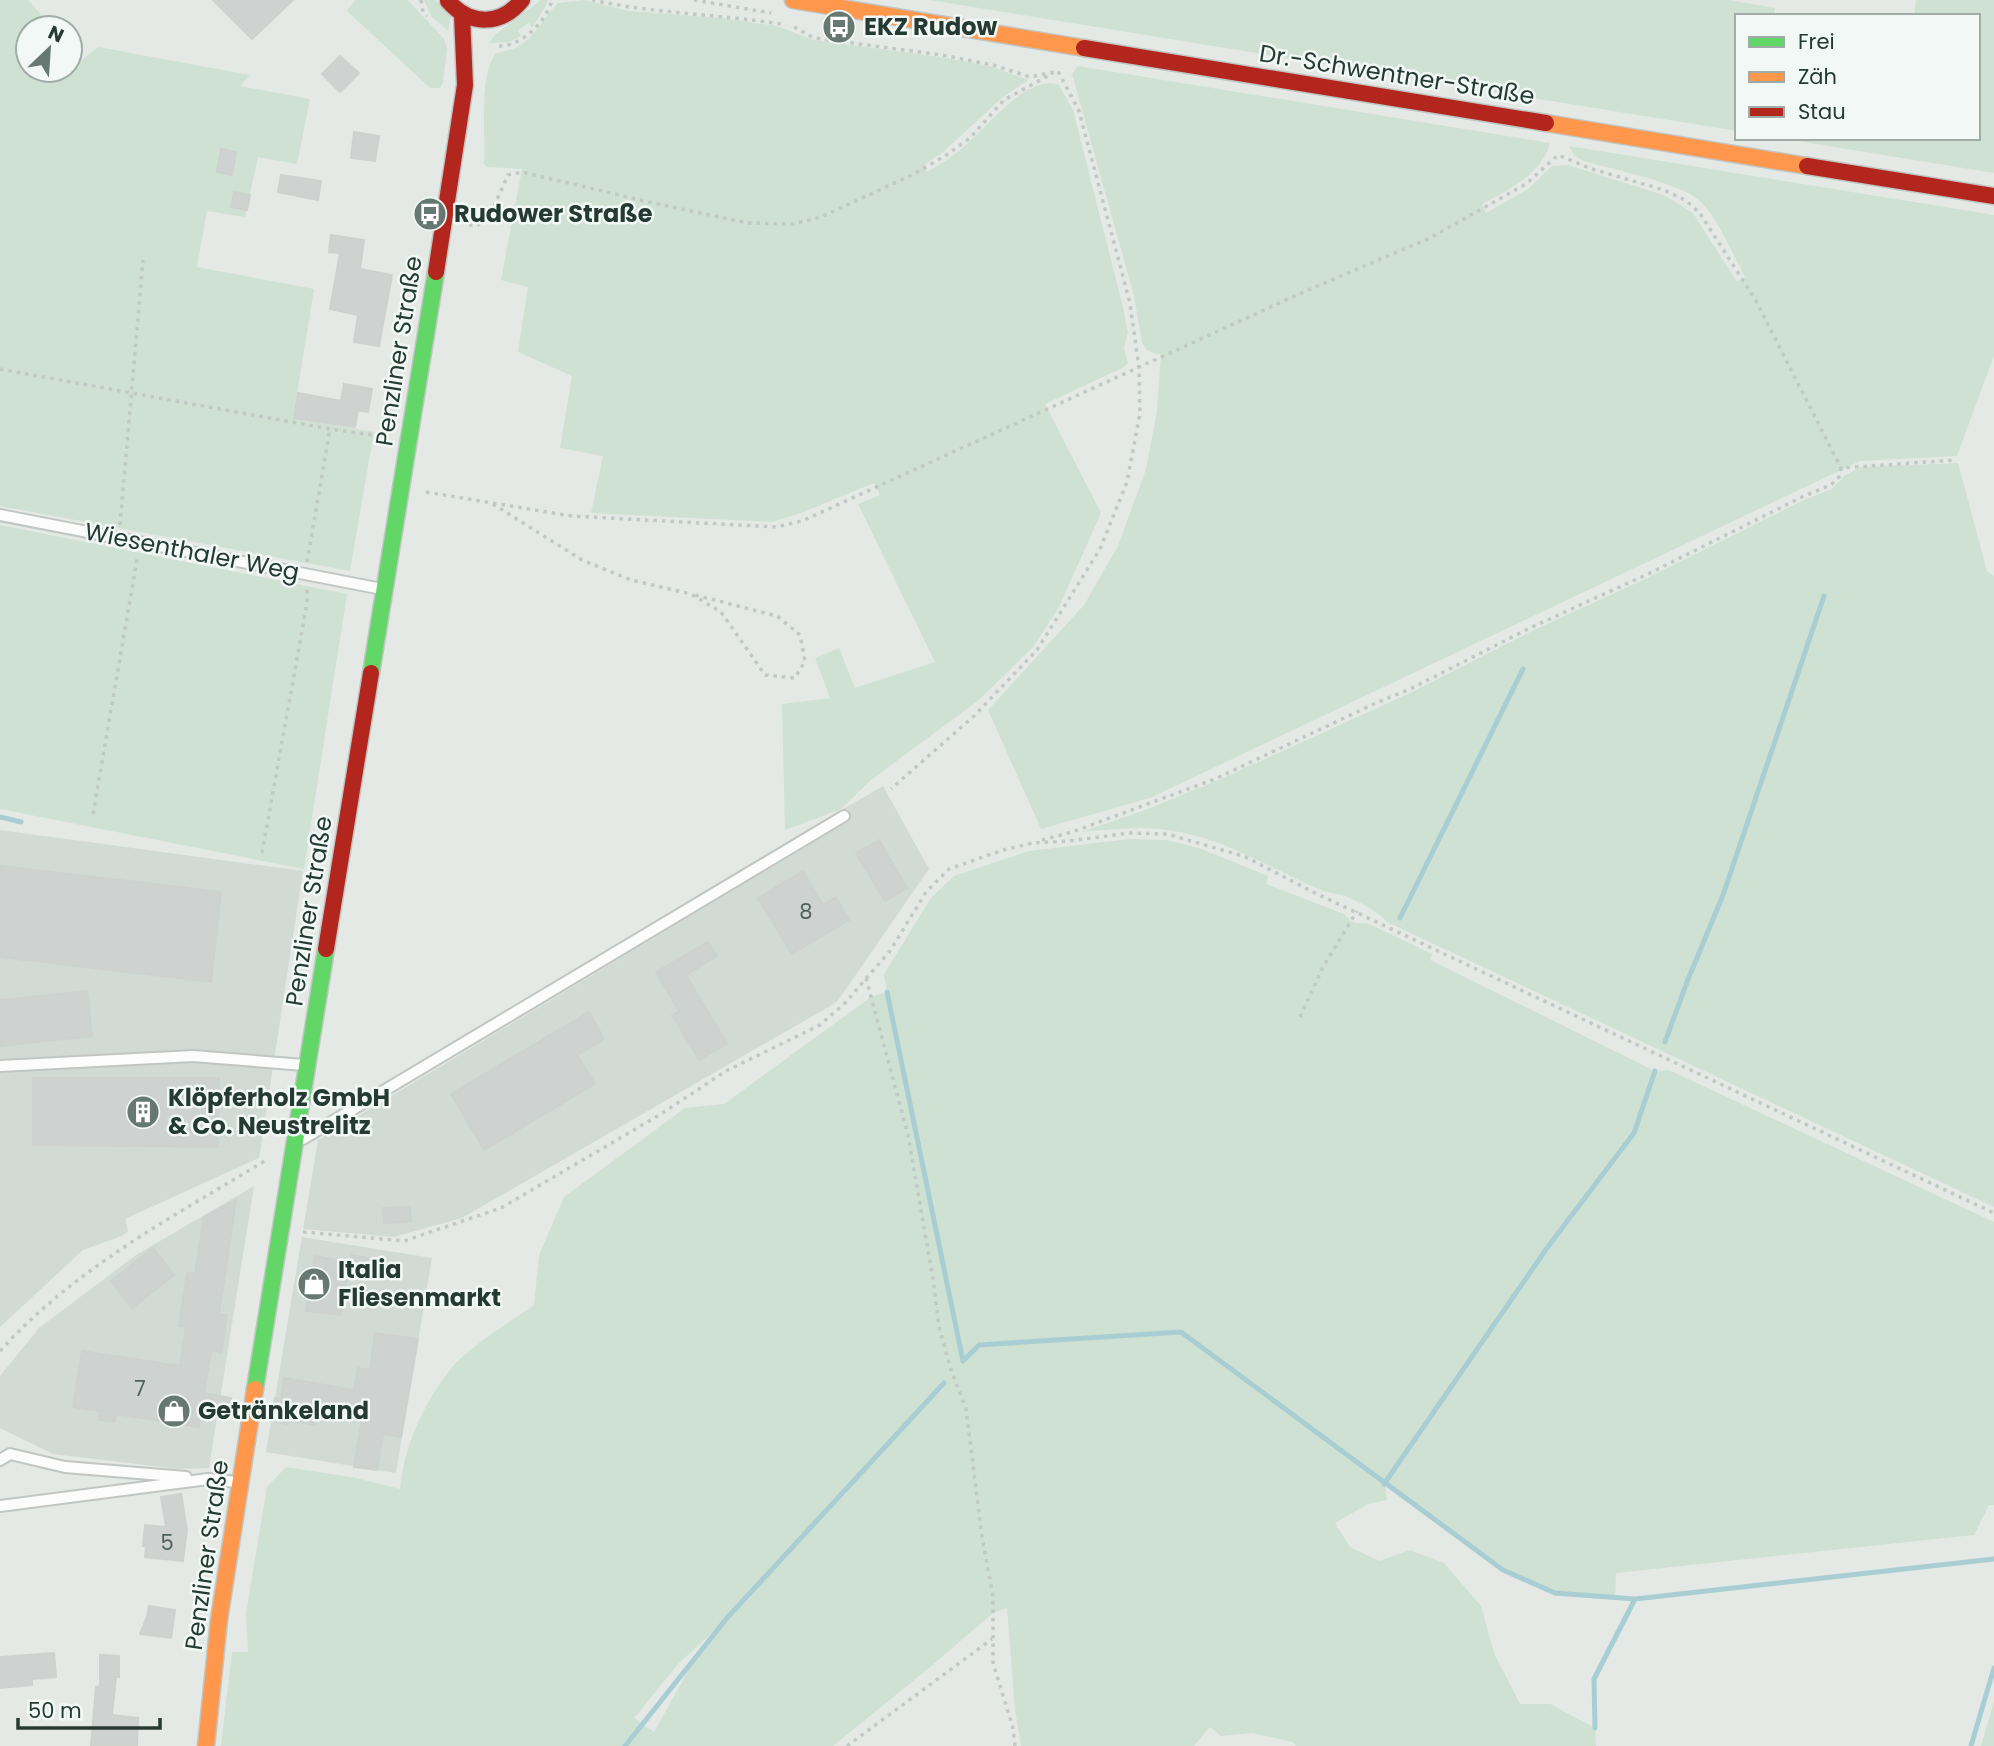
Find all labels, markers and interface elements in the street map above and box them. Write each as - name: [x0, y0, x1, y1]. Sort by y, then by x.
- bus stop icon: EKZ Rudow: [820, 8, 858, 46]
- place label: EKZ Rudow: [864, 10, 998, 43]
- north arrow: [14, 14, 84, 84]
- legend: [1735, 14, 1980, 140]
- text: N: [44, 19, 68, 49]
- text: Frei: [1798, 27, 1835, 56]
- street label: Dr.-Schwentner-Straße: [1257, 36, 1537, 113]
- text: Zäh: [1798, 62, 1837, 91]
- text: Stau: [1798, 97, 1846, 126]
- bus stop icon: Rudower Straße: [411, 195, 449, 233]
- place label: Rudower Straße: [454, 197, 653, 230]
- street label: Penzliner Straße: [367, 254, 430, 448]
- street label: Wiesenthaler Weg: [82, 515, 302, 589]
- street label: Penzliner Straße: [277, 814, 340, 1008]
- house number: 8: [799, 897, 813, 926]
- place label: Klöpferholz GmbH & Co. Neustrelitz: [168, 1081, 390, 1142]
- building icon: Klöpferholz GmbH & Co. Neustrelitz: [124, 1093, 162, 1131]
- place label: Italia Fliesenmarkt: [338, 1253, 501, 1314]
- shop icon: Italia Fliesenmarkt: [295, 1265, 333, 1303]
- house number: 7: [134, 1374, 146, 1403]
- shop icon: Getränkeland: [155, 1392, 193, 1430]
- place label: Getränkeland: [198, 1394, 369, 1427]
- street label: Penzliner Straße: [177, 1458, 236, 1652]
- house number: 5: [160, 1528, 174, 1557]
- scale bar: [18, 1686, 159, 1730]
- text: 50 m: [28, 1696, 82, 1725]

